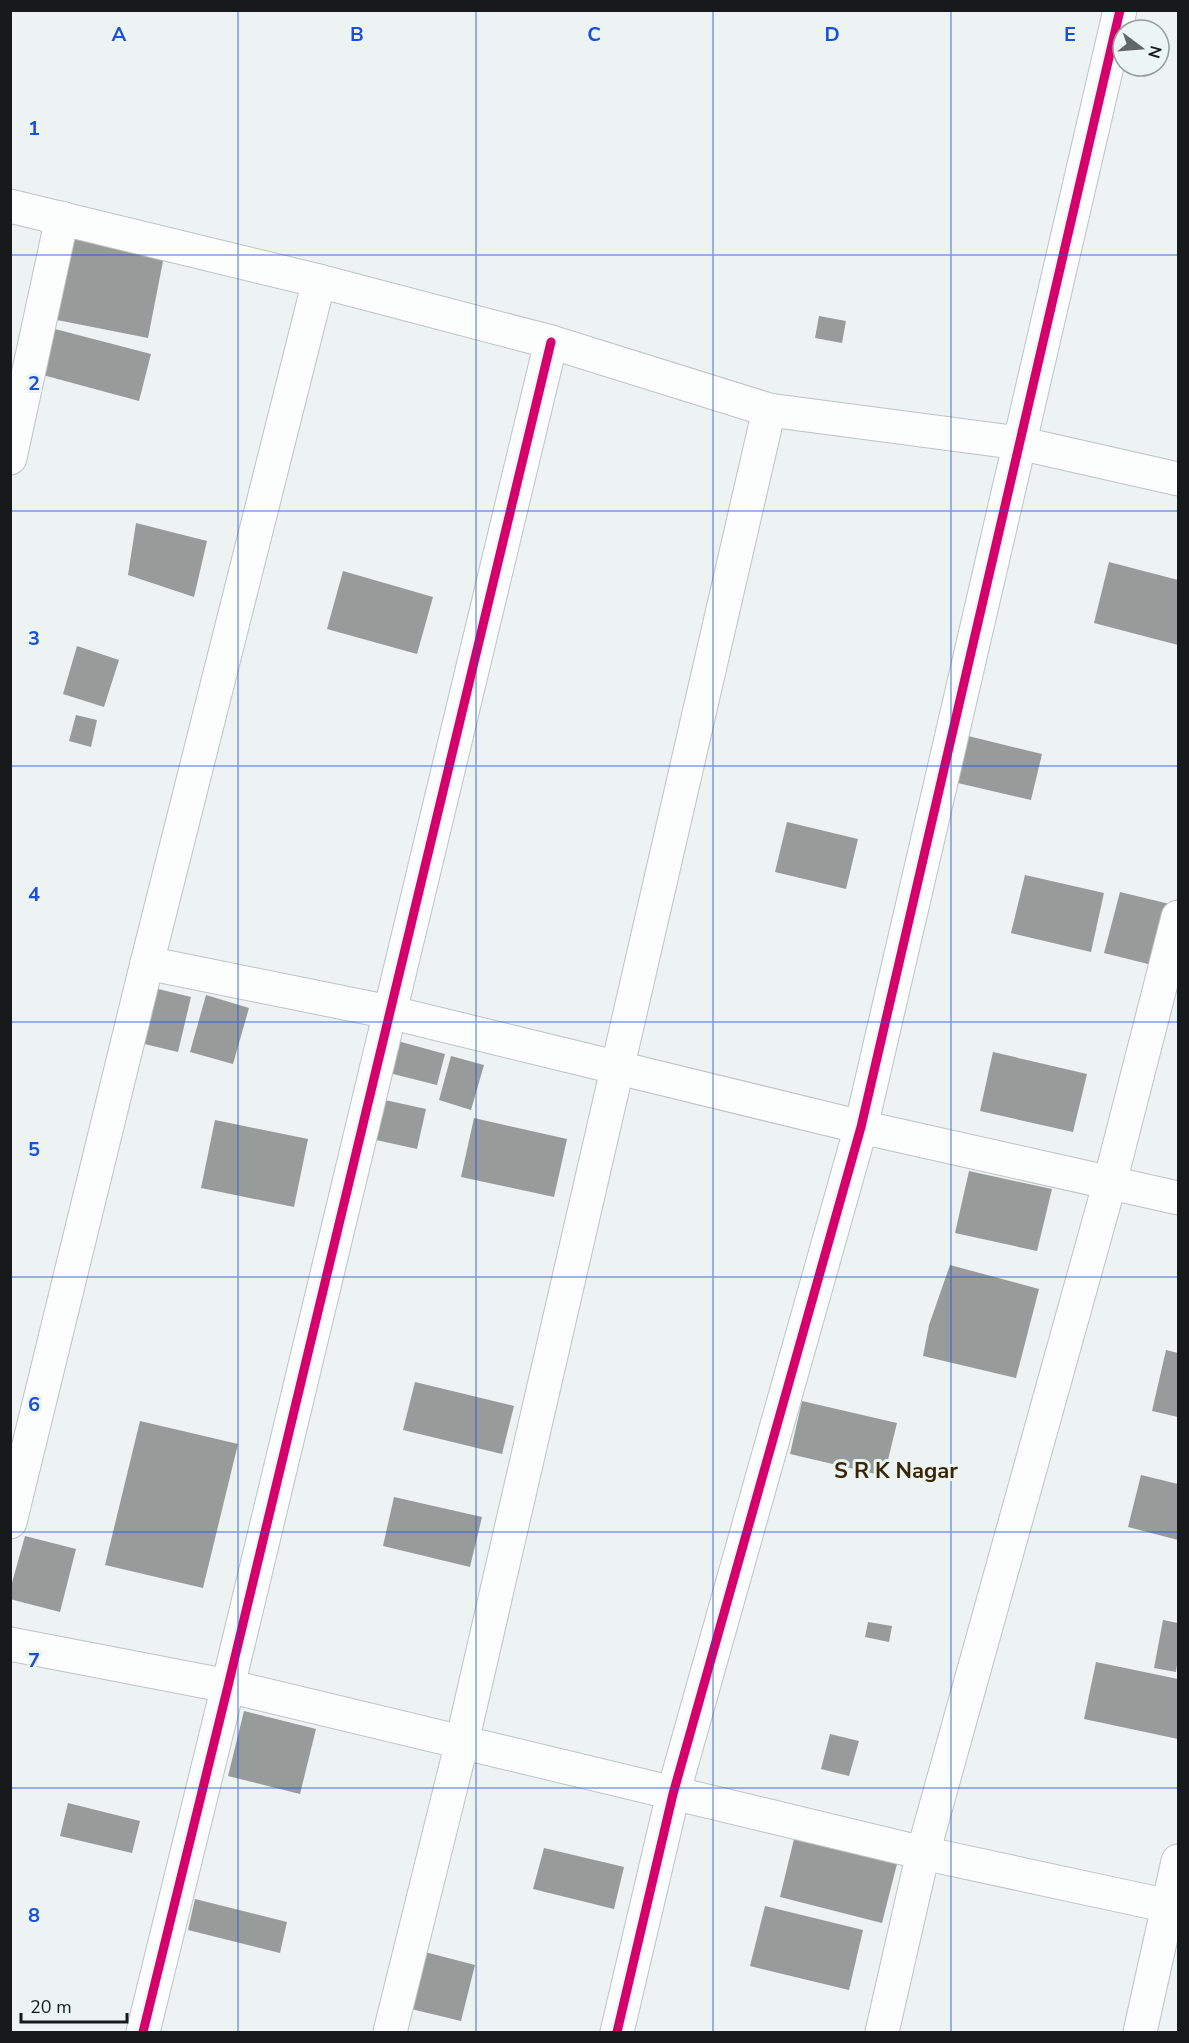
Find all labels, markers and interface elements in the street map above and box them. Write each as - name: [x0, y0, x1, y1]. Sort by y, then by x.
- north arrow: [1111, 18, 1171, 78]
- text: A: [112, 21, 127, 48]
- text: B: [350, 21, 364, 48]
- text: C: [587, 21, 601, 48]
- text: D: [824, 21, 840, 48]
- text: E: [1064, 21, 1076, 48]
- text: N: [1142, 43, 1167, 61]
- text: 1: [28, 115, 40, 142]
- text: 2: [28, 370, 40, 397]
- text: 3: [28, 625, 40, 652]
- text: 4: [28, 881, 40, 908]
- text: 5: [28, 1136, 40, 1163]
- text: 6: [28, 1391, 40, 1418]
- district label: S R K Nagar: [834, 1456, 958, 1486]
- text: 7: [28, 1647, 40, 1674]
- text: 8: [28, 1902, 40, 1929]
- scale bar: [21, 1986, 128, 2024]
- text: 20 m: [30, 1995, 72, 2019]

